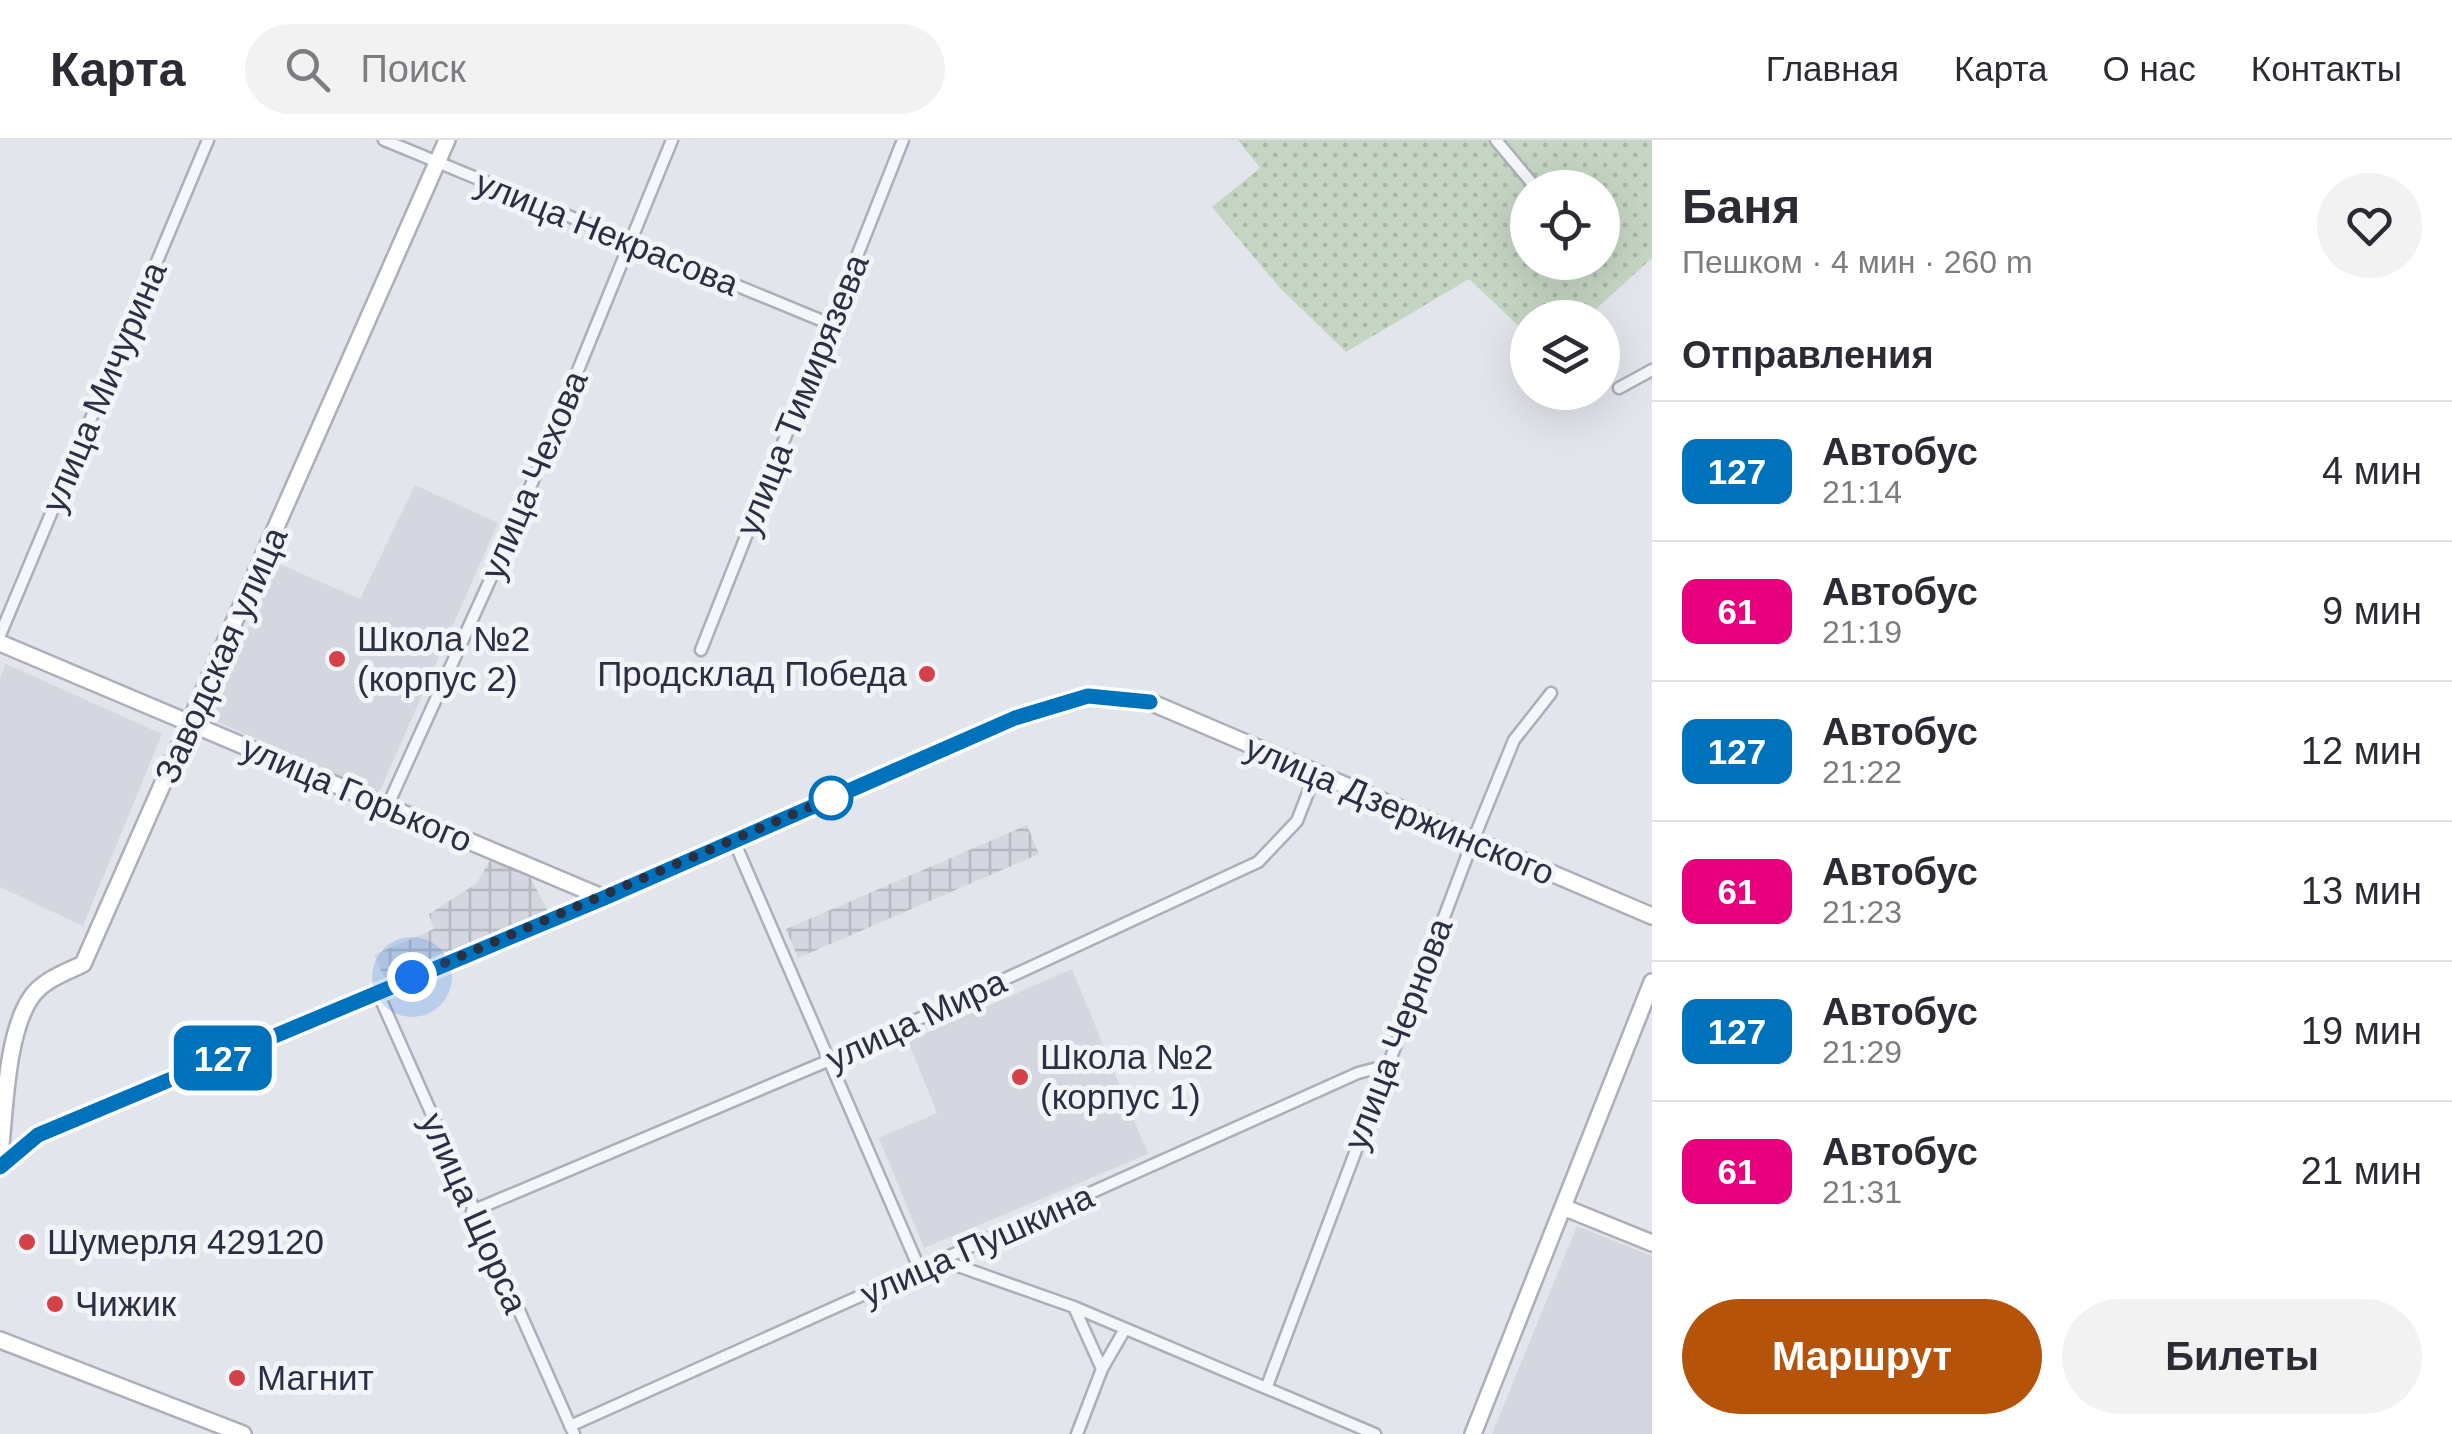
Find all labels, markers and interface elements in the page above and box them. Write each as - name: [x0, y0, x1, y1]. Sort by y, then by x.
- search box: [245, 24, 945, 114]
- icon: search: [280, 42, 335, 97]
- text: Карта: [50, 43, 185, 96]
- text: Поиск: [360, 48, 466, 90]
- text: Главная: [1766, 49, 1899, 88]
- text: Карта: [1954, 49, 2048, 88]
- text: О нас: [2103, 49, 2196, 88]
- text: Контакты: [2251, 49, 2402, 88]
- street label: улица Некрасова: [470, 162, 745, 303]
- map controls: [1510, 170, 1620, 410]
- button: locate: [1510, 170, 1620, 280]
- button: heart: [2317, 173, 2422, 278]
- text: Баня: [1682, 180, 1800, 233]
- text: Пешком · 4 мин · 260 m: [1682, 244, 2033, 280]
- street label: улица Тимирязева: [727, 248, 876, 541]
- street label: улица Мичурина: [33, 255, 174, 518]
- button: layers: [1510, 300, 1620, 410]
- text: Отправления: [1682, 334, 1934, 376]
- street label: улица Чехова: [472, 364, 595, 585]
- text: Автобус: [1822, 431, 1978, 473]
- text: 4 мин: [2322, 450, 2422, 492]
- text: 127: [1708, 452, 1766, 491]
- text: 21:14: [1822, 474, 1902, 510]
- street label: Заводская улица: [147, 520, 295, 789]
- text: Автобус: [1822, 571, 1978, 613]
- text: 9 мин: [2322, 590, 2422, 632]
- text: 61: [1718, 592, 1756, 631]
- text: 21:19: [1822, 614, 1902, 650]
- place label: Школа №2 (корпус 2): [357, 619, 530, 698]
- marker: Школа №2 (корпус 2): [326, 648, 348, 670]
- place label: Продсклад Победа: [597, 654, 908, 693]
- marker: Продсклад Победа: [916, 663, 938, 685]
- text: Автобус: [1822, 711, 1978, 753]
- street label: улица Горького: [236, 727, 478, 860]
- street label: улица Дзержинского: [1240, 727, 1561, 892]
- text: 12 мин: [2301, 730, 2422, 772]
- text: 127: [1708, 732, 1766, 771]
- text: 21:22: [1822, 754, 1902, 790]
- unlabelled marker: [810, 777, 852, 819]
- text: Автобус: [1822, 851, 1978, 893]
- text: 13 мин: [2301, 870, 2422, 912]
- text: 61: [1718, 872, 1756, 911]
- text: 21:23: [1822, 894, 1902, 930]
- street label: улица Чернова: [1335, 912, 1460, 1155]
- your location: [387, 952, 437, 1002]
- street label: улица Мира: [820, 961, 1012, 1078]
- text: Автобус: [1822, 991, 1978, 1033]
- text: 19 мин: [2301, 1010, 2422, 1052]
- text: 127: [1708, 1012, 1766, 1051]
- line badge: 127: [166, 1026, 280, 1090]
- text: 21:29: [1822, 1034, 1902, 1070]
- place label: Школа №2 (корпус 1): [1040, 1037, 1213, 1116]
- text: 127: [194, 1039, 252, 1078]
- marker: Школа №2 (корпус 1): [1009, 1066, 1031, 1088]
- street label: улица Щорса: [413, 1107, 536, 1319]
- text: Автобус: [1822, 1131, 1978, 1173]
- text: 21 мин: [2301, 1150, 2422, 1192]
- text: 61: [1718, 1152, 1756, 1191]
- text: 21:31: [1822, 1174, 1902, 1210]
- street label: улица Пушкина: [855, 1176, 1100, 1313]
- place label: Шумерля 429120: [47, 1222, 324, 1261]
- marker: Шумерля 429120: [16, 1231, 38, 1253]
- place label: Чижик: [75, 1284, 177, 1323]
- marker: Чижик: [44, 1293, 66, 1315]
- button: Маршрут: [1682, 1299, 2042, 1414]
- button: Билеты: [2062, 1299, 2422, 1414]
- place label: Магнит: [257, 1358, 374, 1397]
- marker: Магнит: [226, 1367, 248, 1389]

